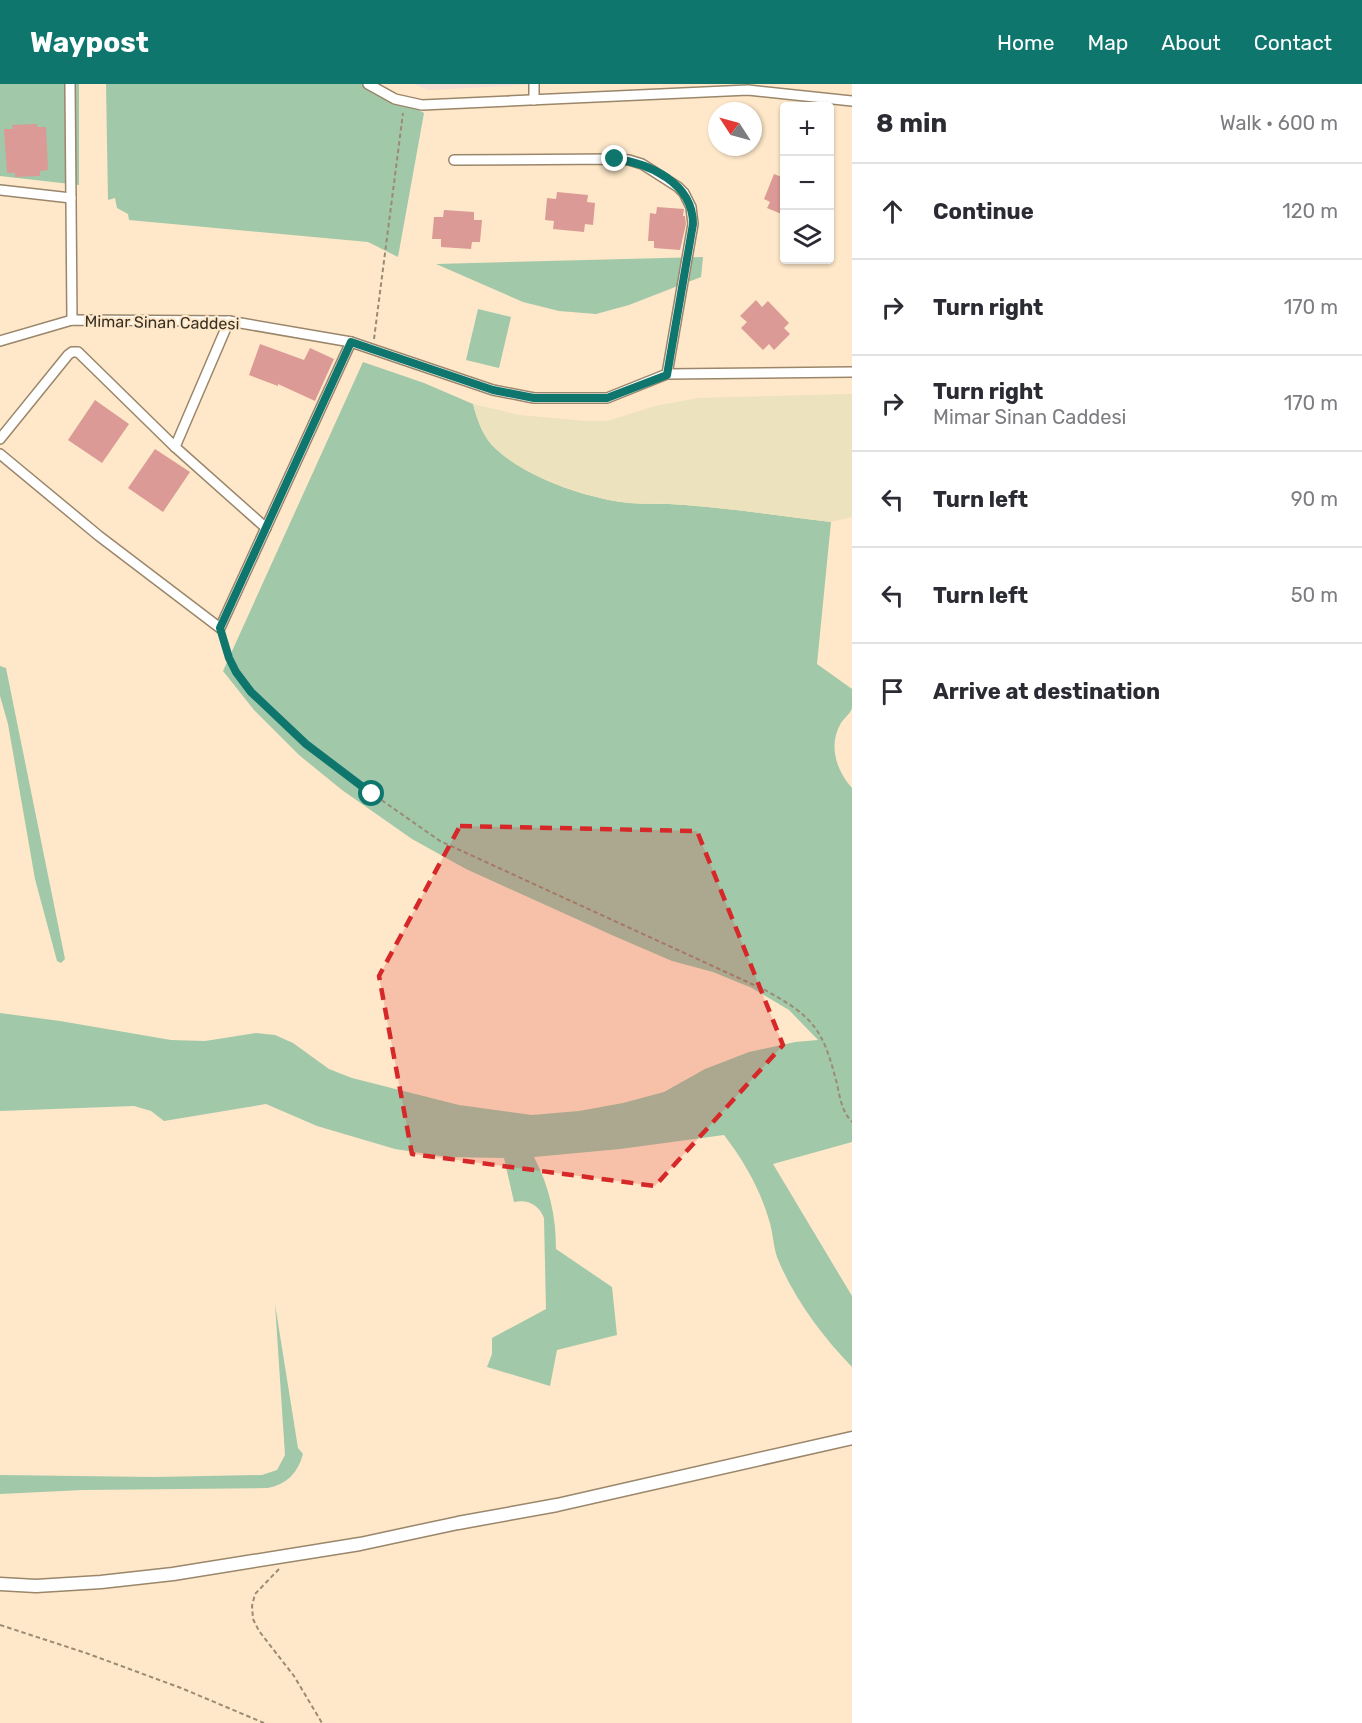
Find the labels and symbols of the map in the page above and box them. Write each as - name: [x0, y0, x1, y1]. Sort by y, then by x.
- north arrow: [708, 102, 762, 156]
- route end: [601, 145, 627, 171]
- street label: Mimar Sinan Caddesi: [84, 312, 240, 333]
- route start: [358, 780, 384, 806]

